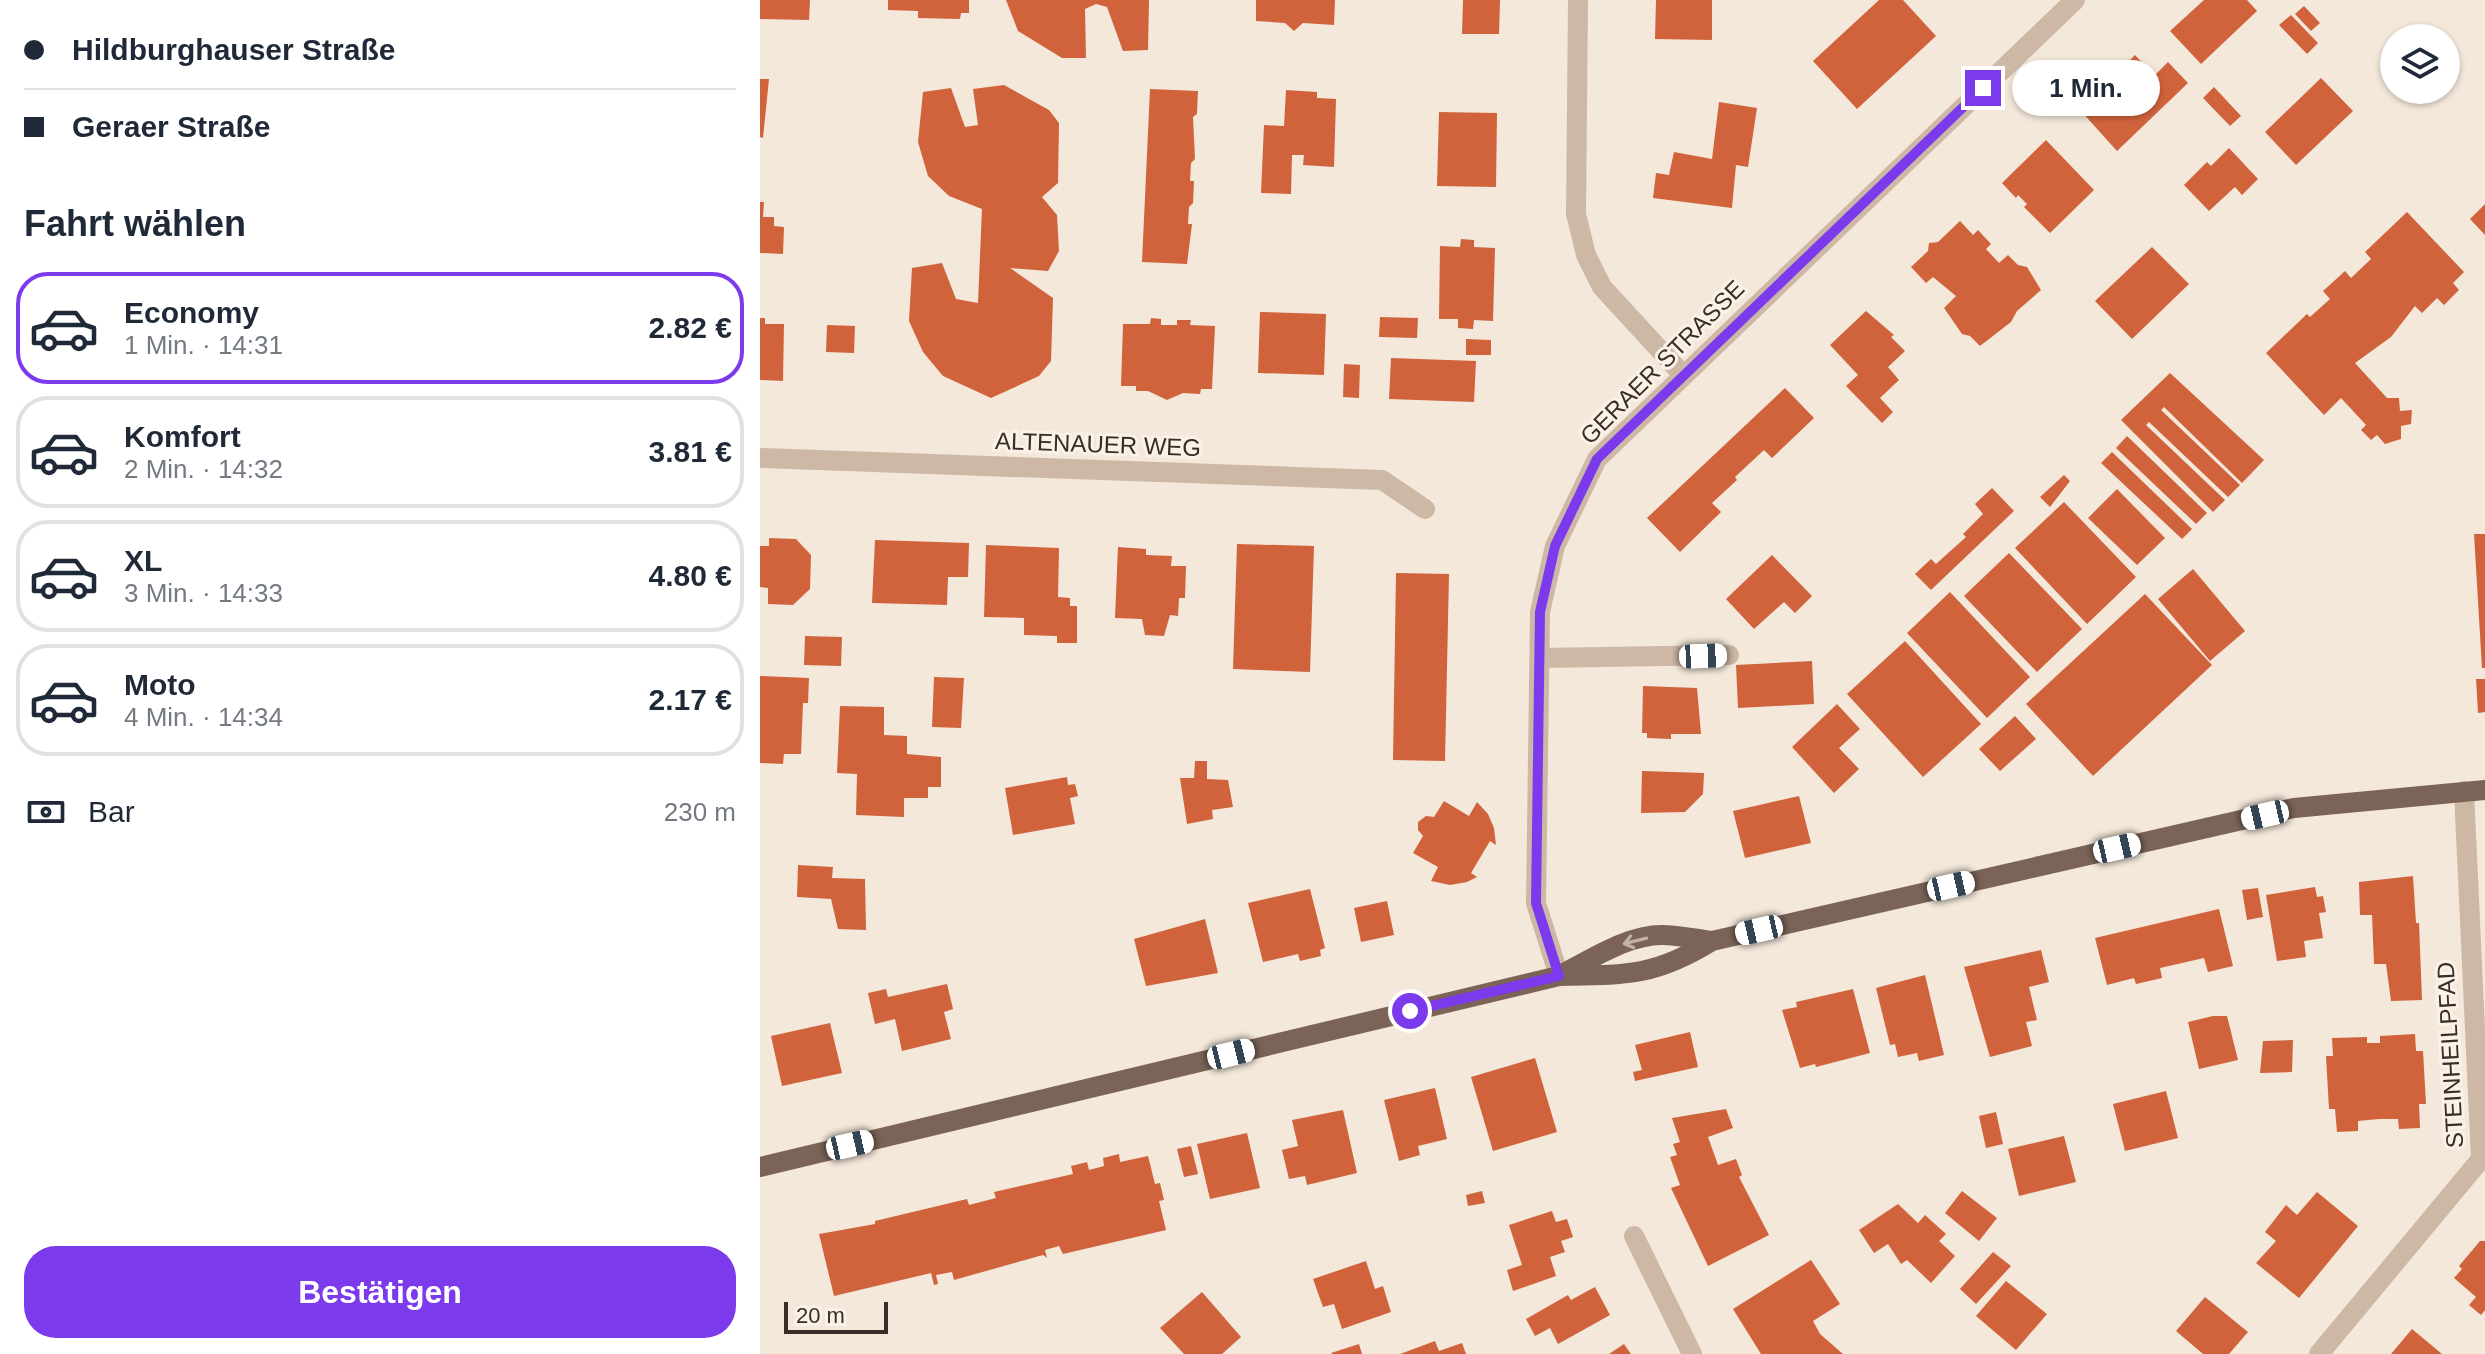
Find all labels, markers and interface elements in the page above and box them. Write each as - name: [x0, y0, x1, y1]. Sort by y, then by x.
- map controls: [2380, 24, 2460, 104]
- button: layers: [2380, 24, 2460, 104]
- text: Hildburghauser Straße: [72, 33, 395, 66]
- callout: 1 Min.: [2011, 60, 2159, 116]
- route end: [1965, 70, 2001, 106]
- text: 1 Min.: [2049, 73, 2123, 103]
- text: Geraer Straße: [72, 110, 270, 143]
- text: Fahrt wählen: [24, 203, 246, 244]
- street label: GERAER STRASSE: [1575, 275, 1749, 449]
- icon: car: [28, 292, 100, 364]
- text: Economy: [124, 296, 259, 329]
- text: 2.82 €: [649, 311, 732, 344]
- text: 1 Min. · 14:31: [124, 330, 283, 360]
- icon: car: [28, 416, 100, 488]
- text: Komfort: [124, 420, 241, 453]
- street label: ALTENAUER WEG: [994, 427, 1202, 461]
- text: 3.81 €: [649, 435, 732, 468]
- text: 2 Min. · 14:32: [124, 454, 283, 484]
- icon: car: [28, 540, 100, 612]
- text: XL: [124, 544, 162, 577]
- text: 4.80 €: [649, 559, 732, 592]
- text: 3 Min. · 14:33: [124, 578, 283, 608]
- car: [1679, 643, 1727, 669]
- icon: car: [28, 664, 100, 736]
- text: Moto: [124, 668, 196, 701]
- text: 2.17 €: [649, 683, 732, 716]
- text: 4 Min. · 14:34: [124, 702, 283, 732]
- icon: cash: [24, 790, 68, 834]
- text: Bar: [88, 795, 135, 828]
- text: 230 m: [664, 797, 736, 827]
- car: [2239, 798, 2291, 832]
- car: [2091, 831, 2143, 865]
- car: [1925, 869, 1977, 903]
- car: [1733, 913, 1785, 947]
- one-way arrow: [1623, 934, 1649, 949]
- street label: STEINHEILPFAD: [2432, 961, 2468, 1149]
- route start: [1392, 993, 1428, 1029]
- car: [1205, 1037, 1257, 1071]
- car: [824, 1128, 876, 1162]
- button: Bestätigen: [24, 1246, 736, 1338]
- scale bar: [784, 1298, 888, 1334]
- text: 20 m: [796, 1303, 845, 1328]

